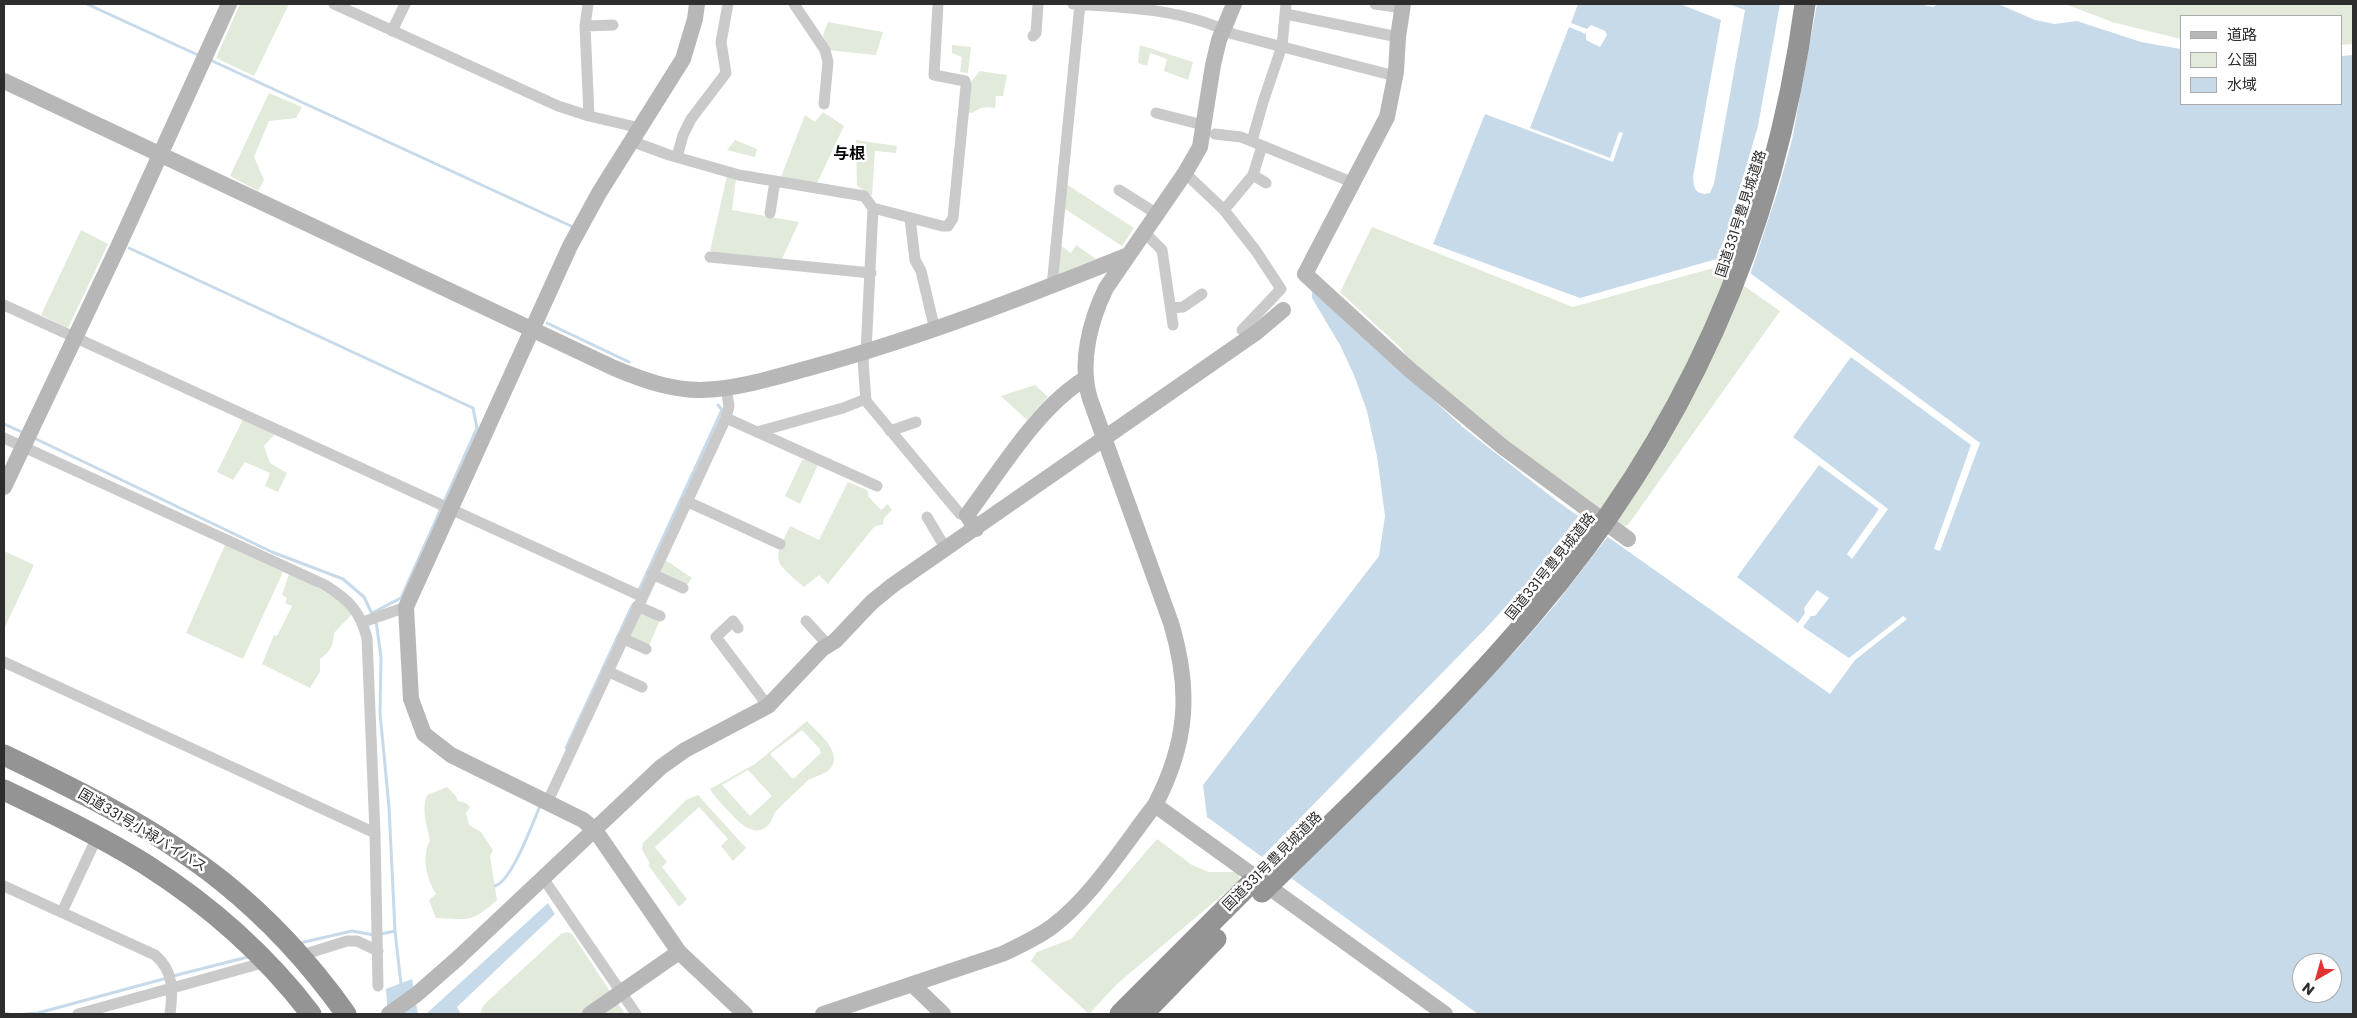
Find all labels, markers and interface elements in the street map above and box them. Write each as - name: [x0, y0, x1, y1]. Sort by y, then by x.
- legend: [2180, 15, 2342, 105]
- text: 道路: [2227, 24, 2257, 45]
- text: 公園: [2227, 49, 2257, 70]
- text: 水域: [2227, 74, 2257, 95]
- district label: 与根: [833, 145, 865, 165]
- street label: 国道331号豊見城道路: [1713, 148, 1771, 280]
- street label: 国道331号豊見城道路: [1503, 510, 1599, 624]
- street label: 国道331号小禄バイパス: [75, 786, 209, 876]
- street label: 国道331号豊見城道路: [1220, 809, 1326, 915]
- north arrow: [2292, 953, 2342, 1003]
- text: N: [2298, 978, 2319, 1000]

